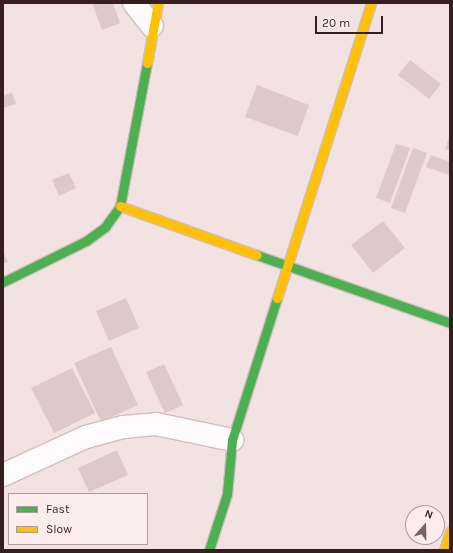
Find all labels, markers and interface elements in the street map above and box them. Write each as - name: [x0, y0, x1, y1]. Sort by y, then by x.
- scale bar: [317, 8, 385, 34]
- text: 20 m: [322, 16, 350, 30]
- legend: [8, 493, 148, 545]
- text: Fast: [46, 502, 69, 516]
- north arrow: [405, 505, 445, 545]
- text: N: [423, 507, 435, 522]
- text: Slow: [46, 522, 72, 536]

